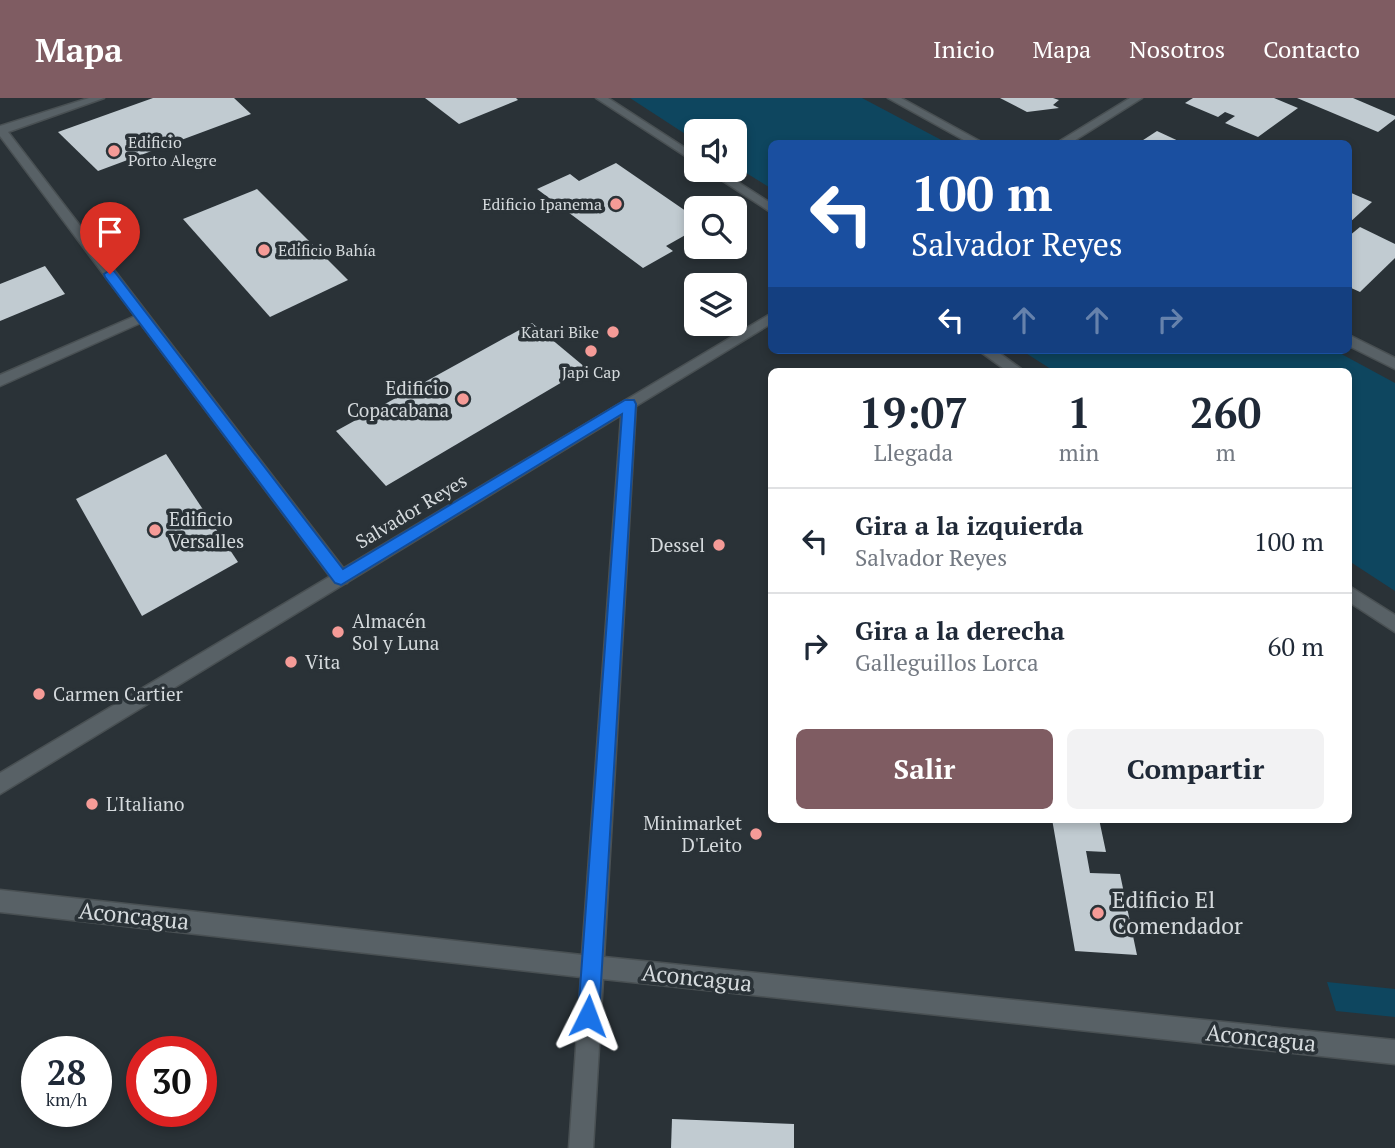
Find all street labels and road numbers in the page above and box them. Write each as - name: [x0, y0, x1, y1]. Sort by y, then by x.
- street label: Salvador Reyes: [350, 467, 471, 554]
- street label: Aconcagua: [77, 894, 191, 937]
- street label: Aconcagua: [640, 956, 754, 999]
- street label: Aconcagua: [1204, 1016, 1318, 1059]

